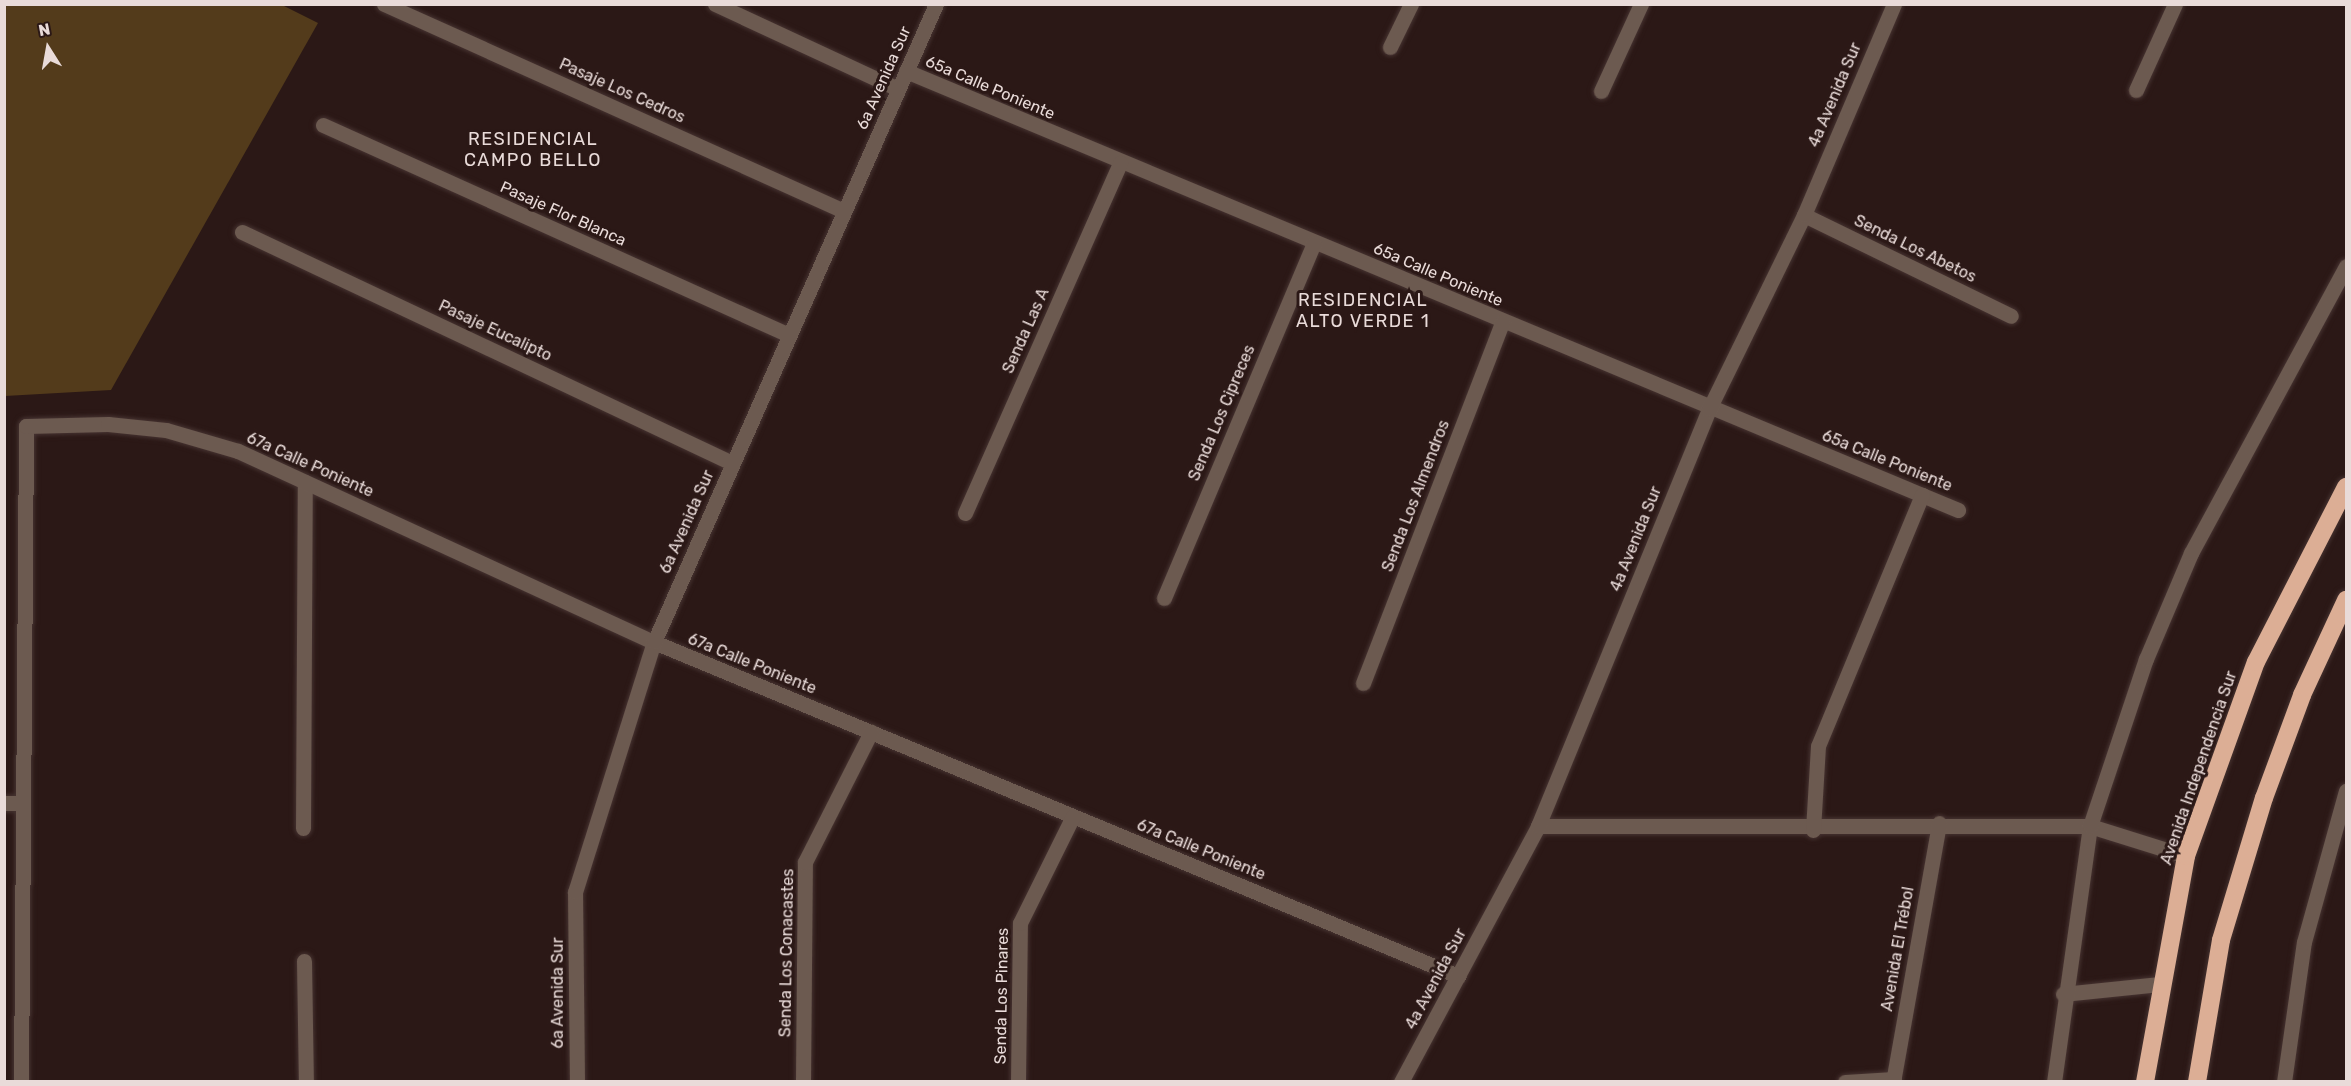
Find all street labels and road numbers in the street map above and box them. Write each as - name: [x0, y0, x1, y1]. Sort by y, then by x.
- street label: 6a Avenida Sur: [853, 23, 915, 133]
- street label: 4a Avenida Sur: [1804, 40, 1866, 150]
- street label: 65a Calle Poniente: [922, 52, 1058, 124]
- street label: Pasaje Los Cedros: [556, 55, 688, 127]
- street label: Pasaje Flor Blanca: [497, 178, 629, 250]
- street label: Senda Los Abetos: [1851, 211, 1979, 287]
- street label: 65a Calle Poniente: [1370, 239, 1506, 311]
- street label: Senda Las A: [999, 285, 1053, 377]
- street label: Pasaje Eucalipto: [435, 296, 555, 366]
- street label: Senda Los Cipreces: [1185, 342, 1259, 484]
- street label: Senda Los Almendros: [1378, 417, 1454, 575]
- street label: 65a Calle Poniente: [1819, 426, 1955, 496]
- street label: 67a Calle Poniente: [244, 428, 376, 502]
- street label: 6a Avenida Sur: [656, 467, 718, 577]
- street label: 4a Avenida Sur: [1606, 484, 1666, 594]
- street label: 67a Calle Poniente: [685, 629, 819, 699]
- street label: Avenida Independencia Sur: [2157, 669, 2241, 867]
- street label: 67a Calle Poniente: [1134, 815, 1268, 885]
- street label: Senda Los Conacastes: [776, 869, 798, 1037]
- street label: Avenida El Trébol: [1878, 885, 1918, 1013]
- street label: 4a Avenida Sur: [1401, 925, 1471, 1033]
- street label: Senda Los Pinares: [991, 927, 1013, 1065]
- street label: 6a Avenida Sur: [548, 937, 568, 1049]

